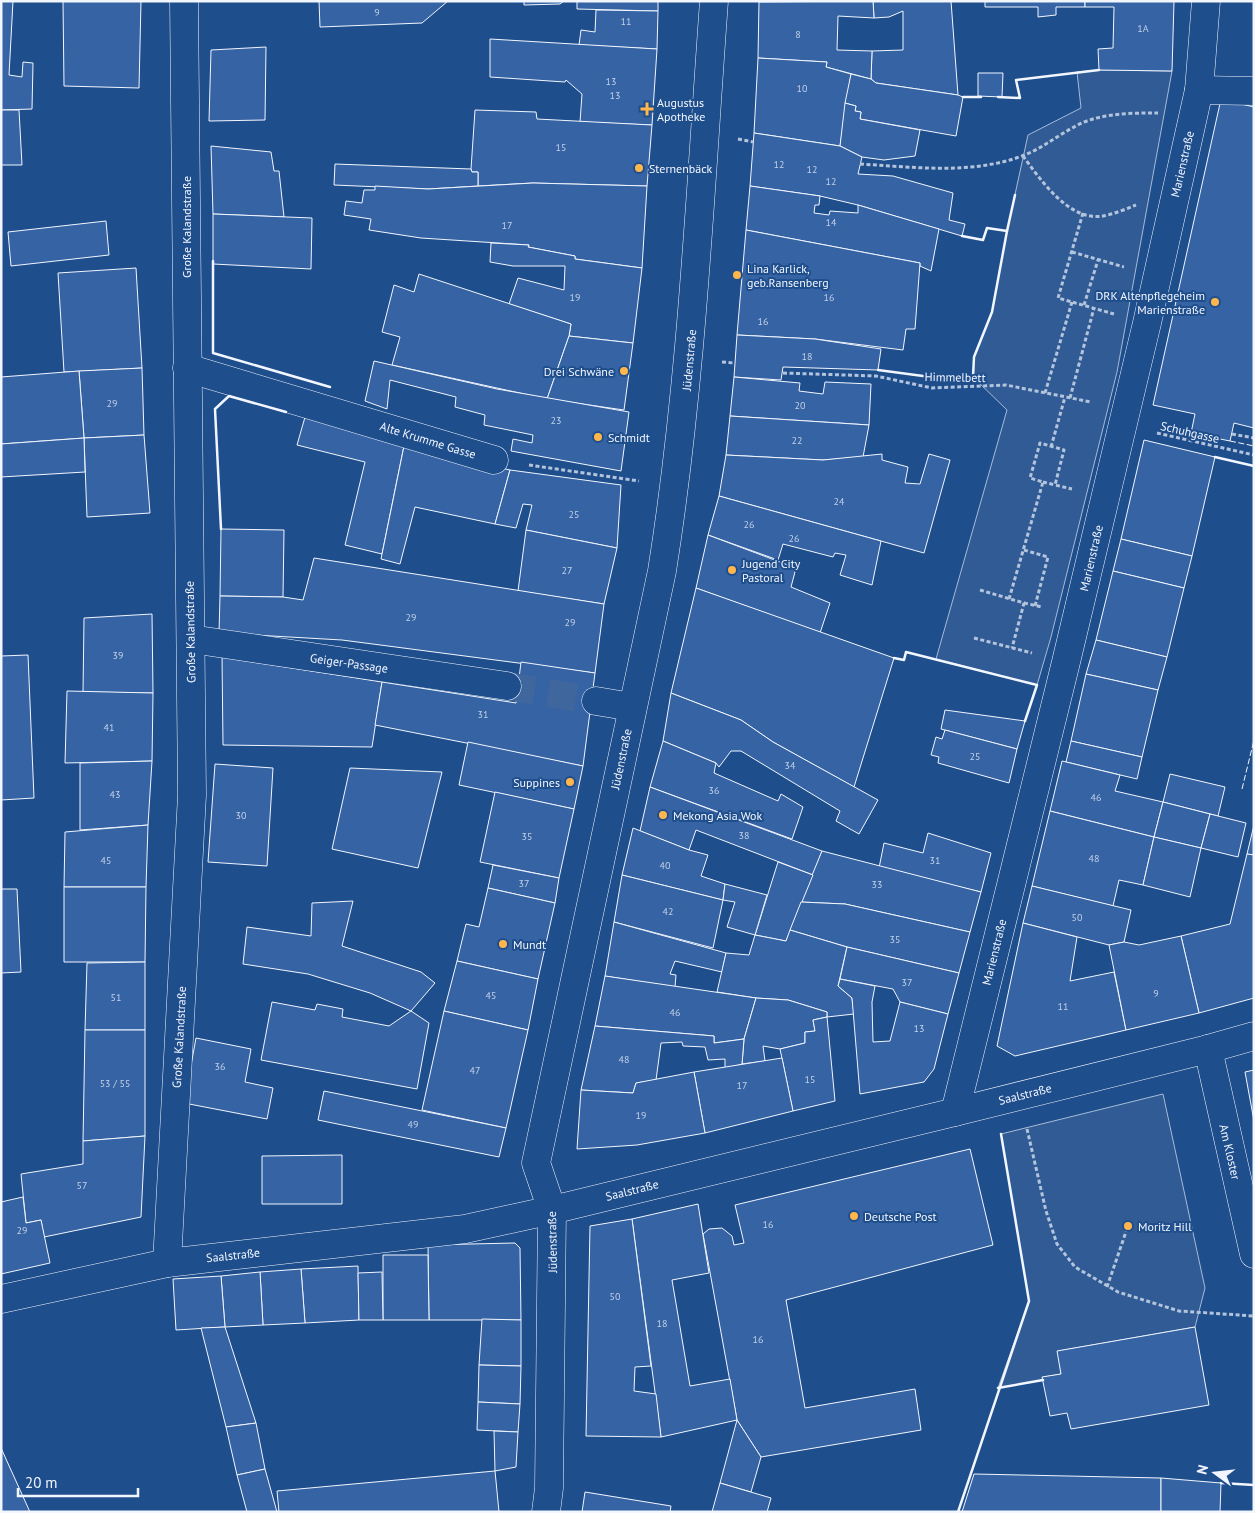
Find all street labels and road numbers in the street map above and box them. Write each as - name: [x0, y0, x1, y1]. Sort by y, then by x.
- street label: Marienstraße: [1167, 129, 1197, 199]
- street label: Große Kalandstraße: [179, 176, 194, 278]
- street label: Jüdenstraße: [679, 329, 699, 392]
- street label: Himmelbett: [924, 369, 986, 385]
- street label: Alte Krumme Gasse: [378, 418, 478, 462]
- street label: Schuhgasse: [1159, 418, 1221, 446]
- street label: Marienstraße: [1076, 523, 1106, 593]
- street label: Große Kalandstraße: [182, 581, 198, 683]
- street label: Geiger-Passage: [309, 650, 389, 676]
- street label: Jüdenstraße: [607, 727, 635, 792]
- street label: Marienstraße: [979, 917, 1009, 987]
- street label: Große Kalandstraße: [169, 986, 189, 1088]
- street label: Saalstraße: [997, 1080, 1053, 1108]
- street label: Am Kloster: [1216, 1123, 1244, 1181]
- street label: Saalstraße: [604, 1176, 660, 1204]
- street label: Jüdenstraße: [544, 1211, 560, 1274]
- street label: Saalstraße: [205, 1245, 261, 1265]

